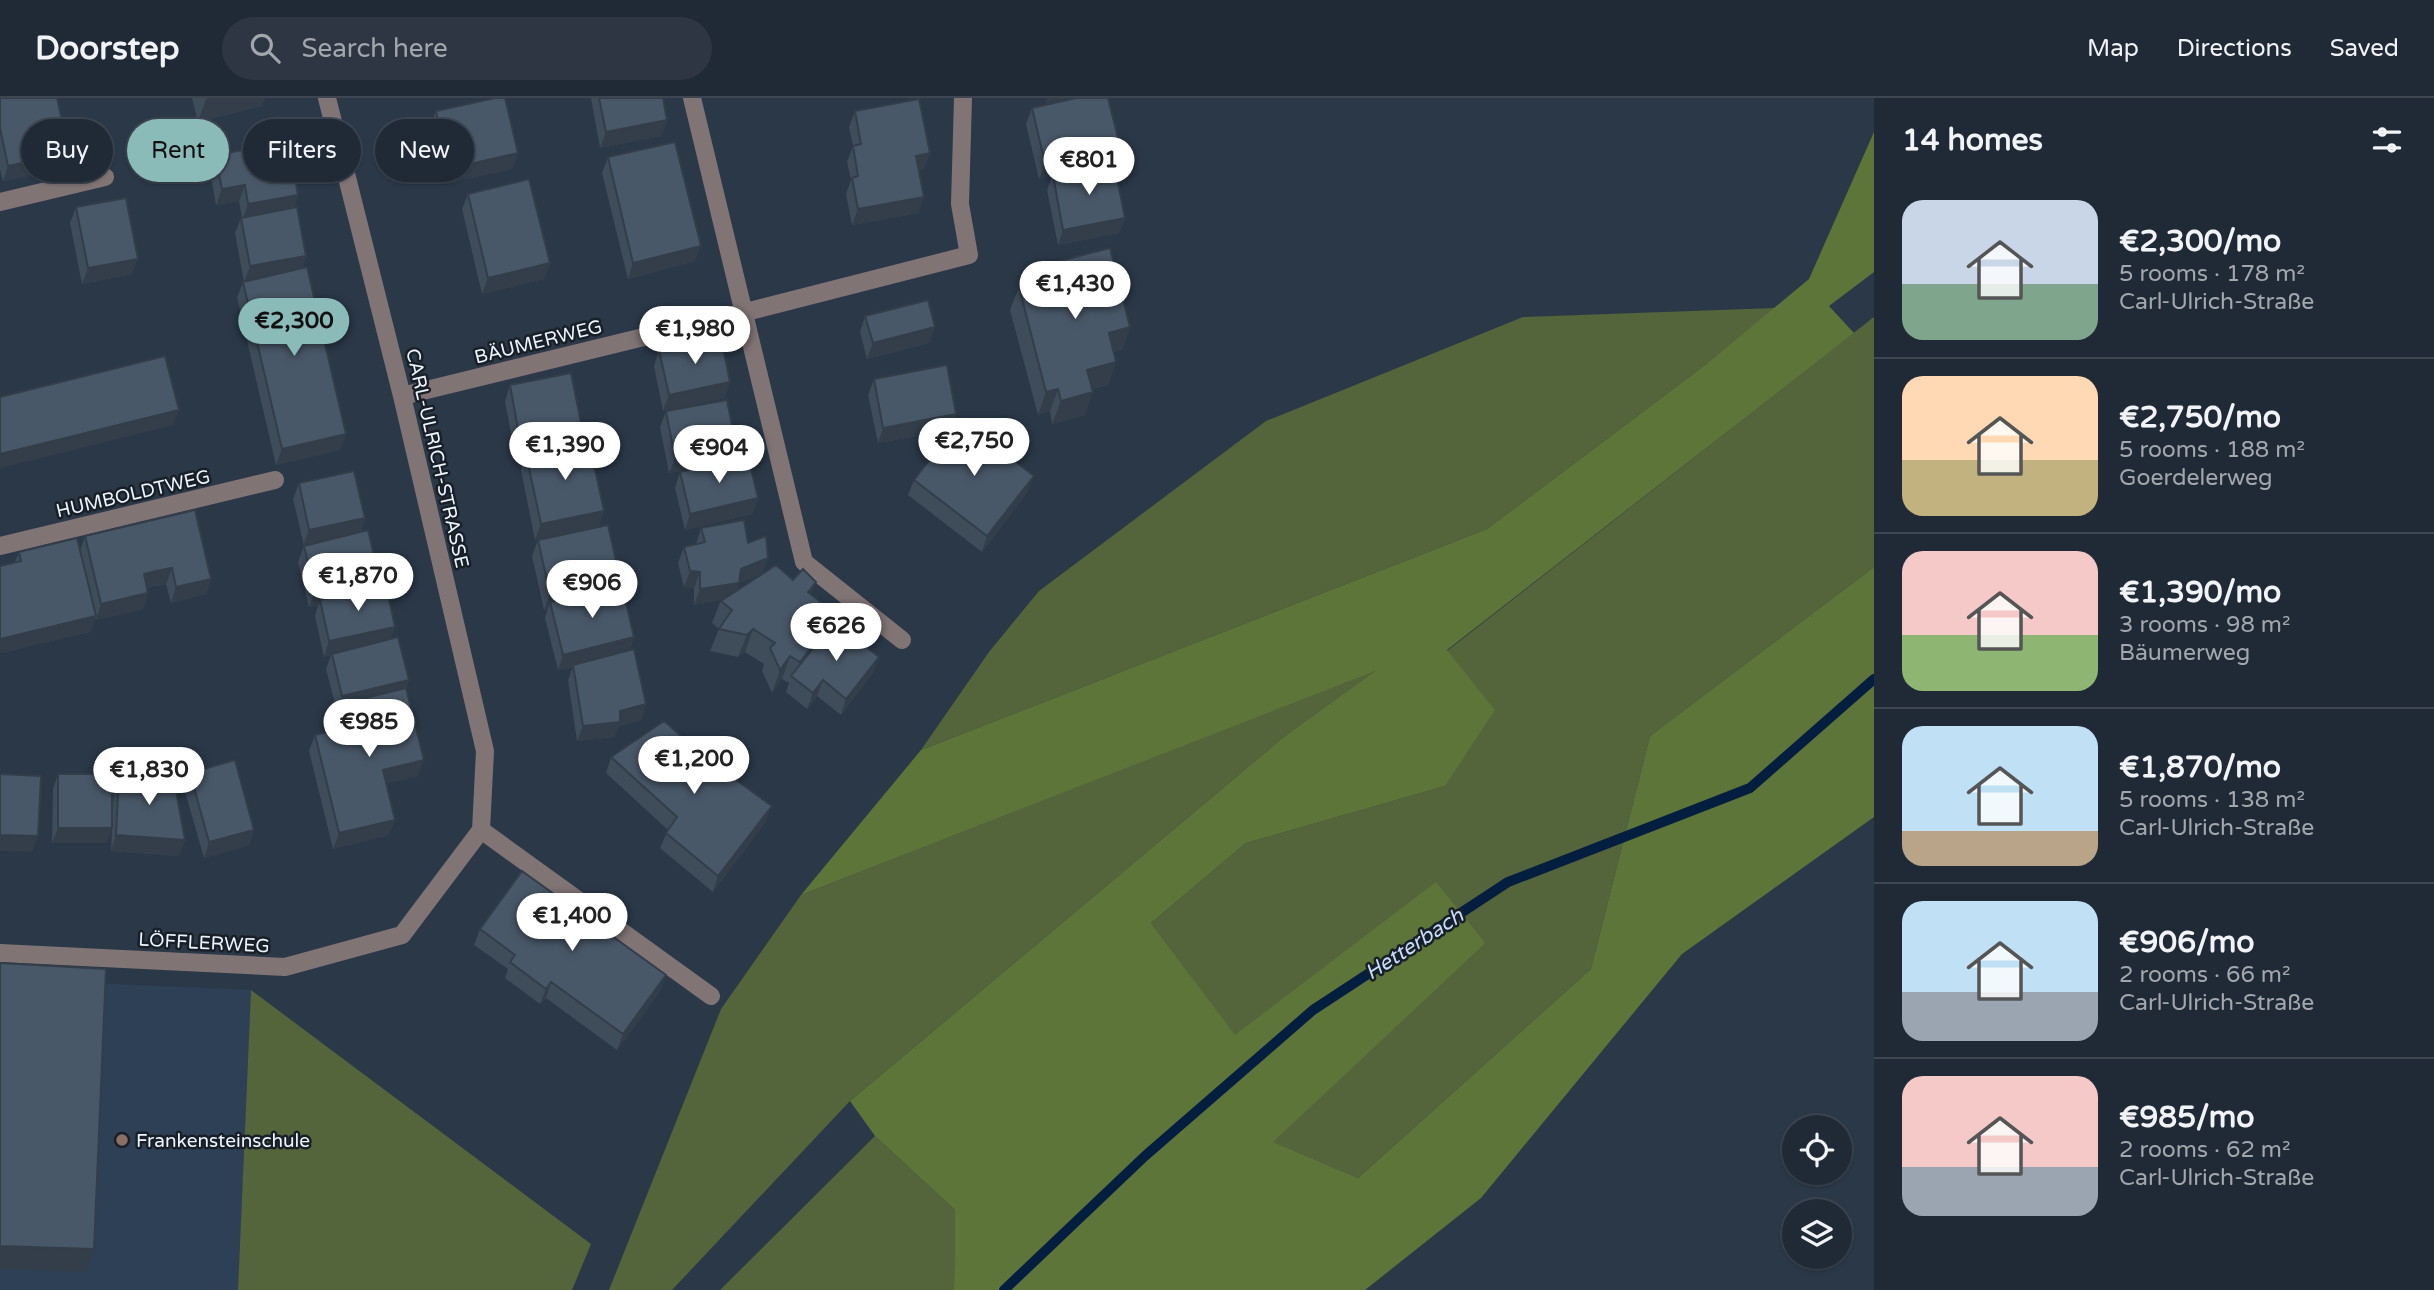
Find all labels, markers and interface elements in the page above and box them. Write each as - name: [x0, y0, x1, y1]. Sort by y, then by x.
- search box: [222, 17, 712, 80]
- text: Doorstep: [35, 29, 180, 68]
- icon: search: [246, 29, 284, 67]
- text: Search here: [302, 33, 448, 64]
- text: Map: [2087, 34, 2139, 63]
- text: Directions: [2177, 34, 2292, 63]
- text: Saved: [2330, 34, 2399, 63]
- chip: Buy: [21, 119, 113, 182]
- chip: Rent: [127, 119, 229, 182]
- chip: Filters: [243, 119, 361, 182]
- chip: New: [375, 119, 474, 182]
- icon: filters: [2368, 121, 2406, 159]
- text: 14 homes: [1902, 122, 2043, 159]
- pin: €801: [1048, 138, 1130, 197]
- text: €801: [1059, 146, 1119, 174]
- text: €2,300/mo: [2119, 223, 2281, 260]
- icon: home: [1958, 228, 2042, 312]
- text: 5 rooms · 178 m²: [2119, 260, 2305, 288]
- pin: €1,430: [1018, 262, 1132, 321]
- text: €1,430: [1036, 270, 1114, 298]
- text: Carl-Ulrich-Straße: [2119, 288, 2314, 316]
- pin: €2,300: [237, 299, 351, 358]
- pin: €1,980: [638, 306, 752, 366]
- text: €2,300: [254, 307, 334, 335]
- street label: BÄUMERWEG: [472, 315, 604, 368]
- text: €1,980: [655, 315, 735, 343]
- street label: CARL-ULRICH-STRASSE: [401, 346, 473, 570]
- text: €2,750/mo: [2119, 399, 2281, 436]
- icon: home: [1958, 404, 2042, 488]
- pin: €2,750: [917, 418, 1031, 478]
- pin: €1,390: [508, 422, 622, 482]
- pin: €904: [678, 426, 760, 485]
- text: €2,750: [934, 427, 1014, 455]
- text: €1,390: [525, 431, 605, 459]
- text: €904: [689, 434, 749, 462]
- text: 5 rooms · 188 m²: [2119, 436, 2305, 464]
- text: Goerdelerweg: [2119, 464, 2273, 492]
- street label: HUMBOLDTWEG: [54, 466, 212, 522]
- pin: €1,870: [301, 554, 415, 613]
- pin: €906: [551, 560, 633, 620]
- text: €1,870: [318, 562, 398, 590]
- text: €906: [562, 569, 622, 597]
- text: €1,390/mo: [2119, 574, 2281, 611]
- icon: home: [1958, 579, 2042, 663]
- pin: €626: [795, 603, 877, 663]
- text: 3 rooms · 98 m²: [2119, 611, 2290, 639]
- text: €626: [806, 612, 866, 640]
- text: Bäumerweg: [2119, 639, 2250, 667]
- pin: €985: [328, 700, 410, 759]
- text: €985: [339, 708, 399, 736]
- pin: €1,200: [637, 736, 751, 796]
- text: €1,200: [654, 745, 734, 773]
- pin: €1,830: [92, 748, 206, 807]
- text: €1,870/mo: [2119, 749, 2281, 786]
- icon: home: [1958, 754, 2042, 838]
- text: €1,830: [109, 756, 189, 784]
- text: 5 rooms · 138 m²: [2119, 786, 2305, 814]
- text: Carl-Ulrich-Straße: [2119, 814, 2314, 842]
- pin: €1,400: [515, 894, 629, 953]
- text: €1,400: [533, 902, 611, 930]
- water label: Hetterbach: [1360, 903, 1469, 985]
- text: €906/mo: [2119, 924, 2255, 961]
- street label: LÖFFLERWEG: [138, 929, 270, 957]
- icon: home: [1958, 929, 2042, 1013]
- text: 2 rooms · 66 m²: [2119, 961, 2290, 989]
- text: Carl-Ulrich-Straße: [2119, 989, 2314, 1017]
- text: €985/mo: [2119, 1099, 2255, 1136]
- icon: home: [1958, 1104, 2042, 1188]
- map controls: [1782, 1115, 1852, 1269]
- button: locate: [1782, 1115, 1852, 1185]
- place label: Frankensteinschule: [136, 1130, 310, 1152]
- marker: Frankensteinschule: [114, 1132, 130, 1148]
- text: 2 rooms · 62 m²: [2119, 1136, 2290, 1164]
- text: Carl-Ulrich-Straße: [2119, 1164, 2314, 1192]
- button: layers: [1782, 1199, 1852, 1269]

